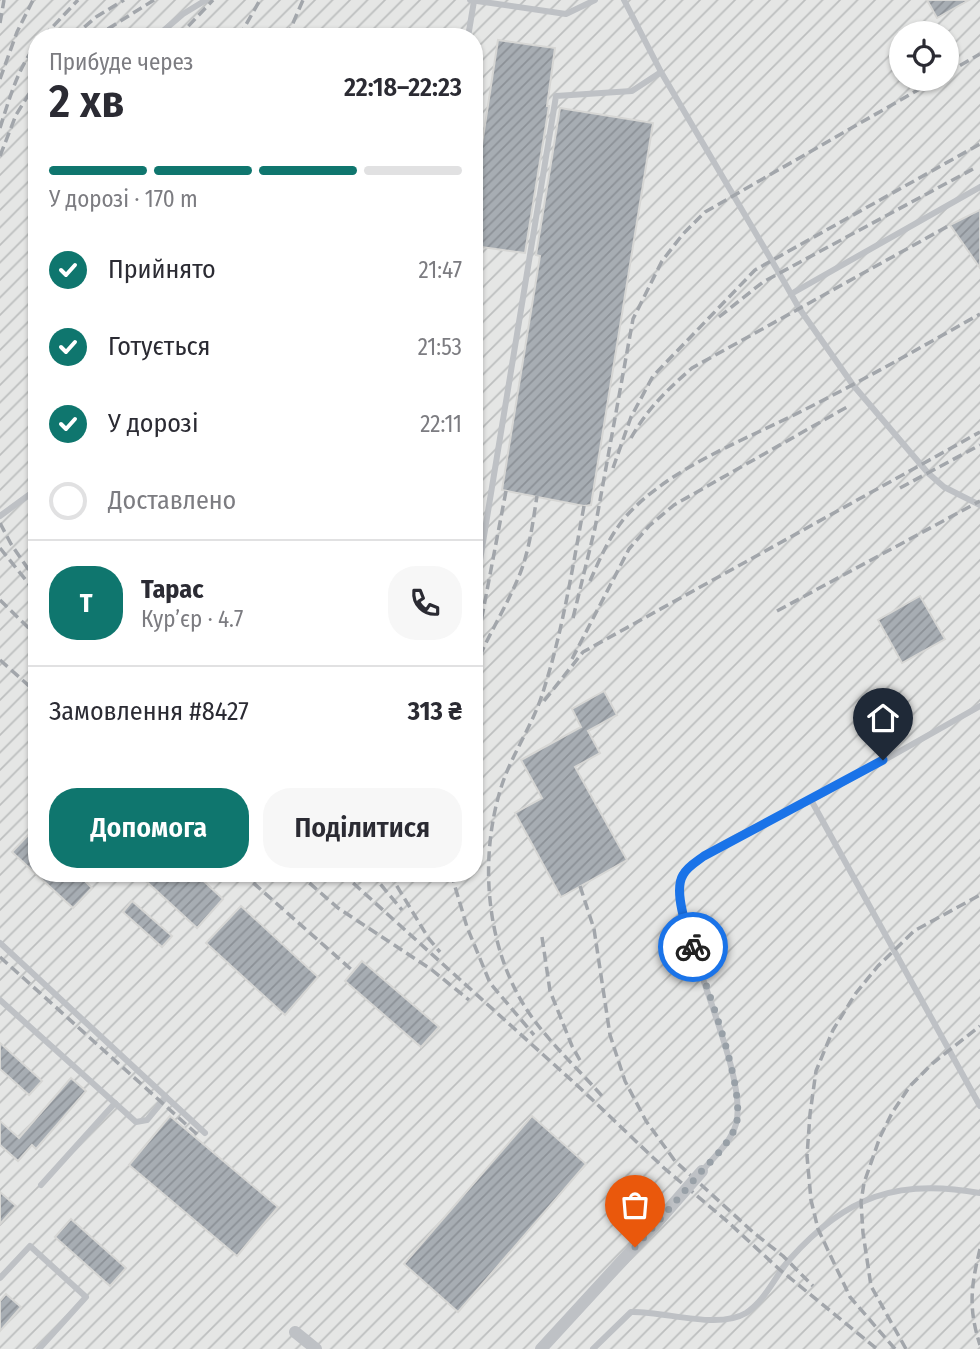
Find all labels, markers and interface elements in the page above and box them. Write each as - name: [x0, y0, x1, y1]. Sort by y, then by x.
- map controls: [889, 21, 959, 91]
- button: locate: [889, 21, 959, 91]
- text: Прибуде через: [49, 48, 194, 76]
- text: 22:18–22:23: [344, 72, 462, 103]
- text: 2 хв: [49, 74, 125, 129]
- text: У дорозі · 170 m: [49, 185, 198, 213]
- icon: check: [49, 251, 87, 289]
- text: Прийнято: [108, 254, 216, 285]
- text: 21:47: [419, 256, 462, 284]
- icon: check: [49, 328, 87, 366]
- text: Готується: [108, 331, 210, 362]
- text: 21:53: [418, 333, 462, 361]
- icon: check: [49, 405, 87, 443]
- text: У дорозі: [108, 408, 198, 439]
- text: 22:11: [420, 410, 462, 438]
- text: Доставлено: [108, 485, 236, 516]
- button: phone: [388, 566, 462, 640]
- text: Тарас: [141, 574, 204, 605]
- text: Т: [80, 588, 92, 619]
- text: Кур’єр · 4.7: [141, 605, 243, 633]
- pin: [853, 688, 913, 760]
- text: Замовлення #8427: [49, 696, 249, 727]
- text: 313 ₴: [408, 696, 462, 727]
- icon: home: [864, 699, 902, 737]
- button: Допомога: [49, 788, 249, 868]
- button: Поділитися: [263, 788, 462, 868]
- courier: [658, 912, 728, 982]
- icon: bike: [674, 928, 712, 966]
- pin: [605, 1175, 665, 1247]
- icon: bag: [616, 1186, 654, 1224]

